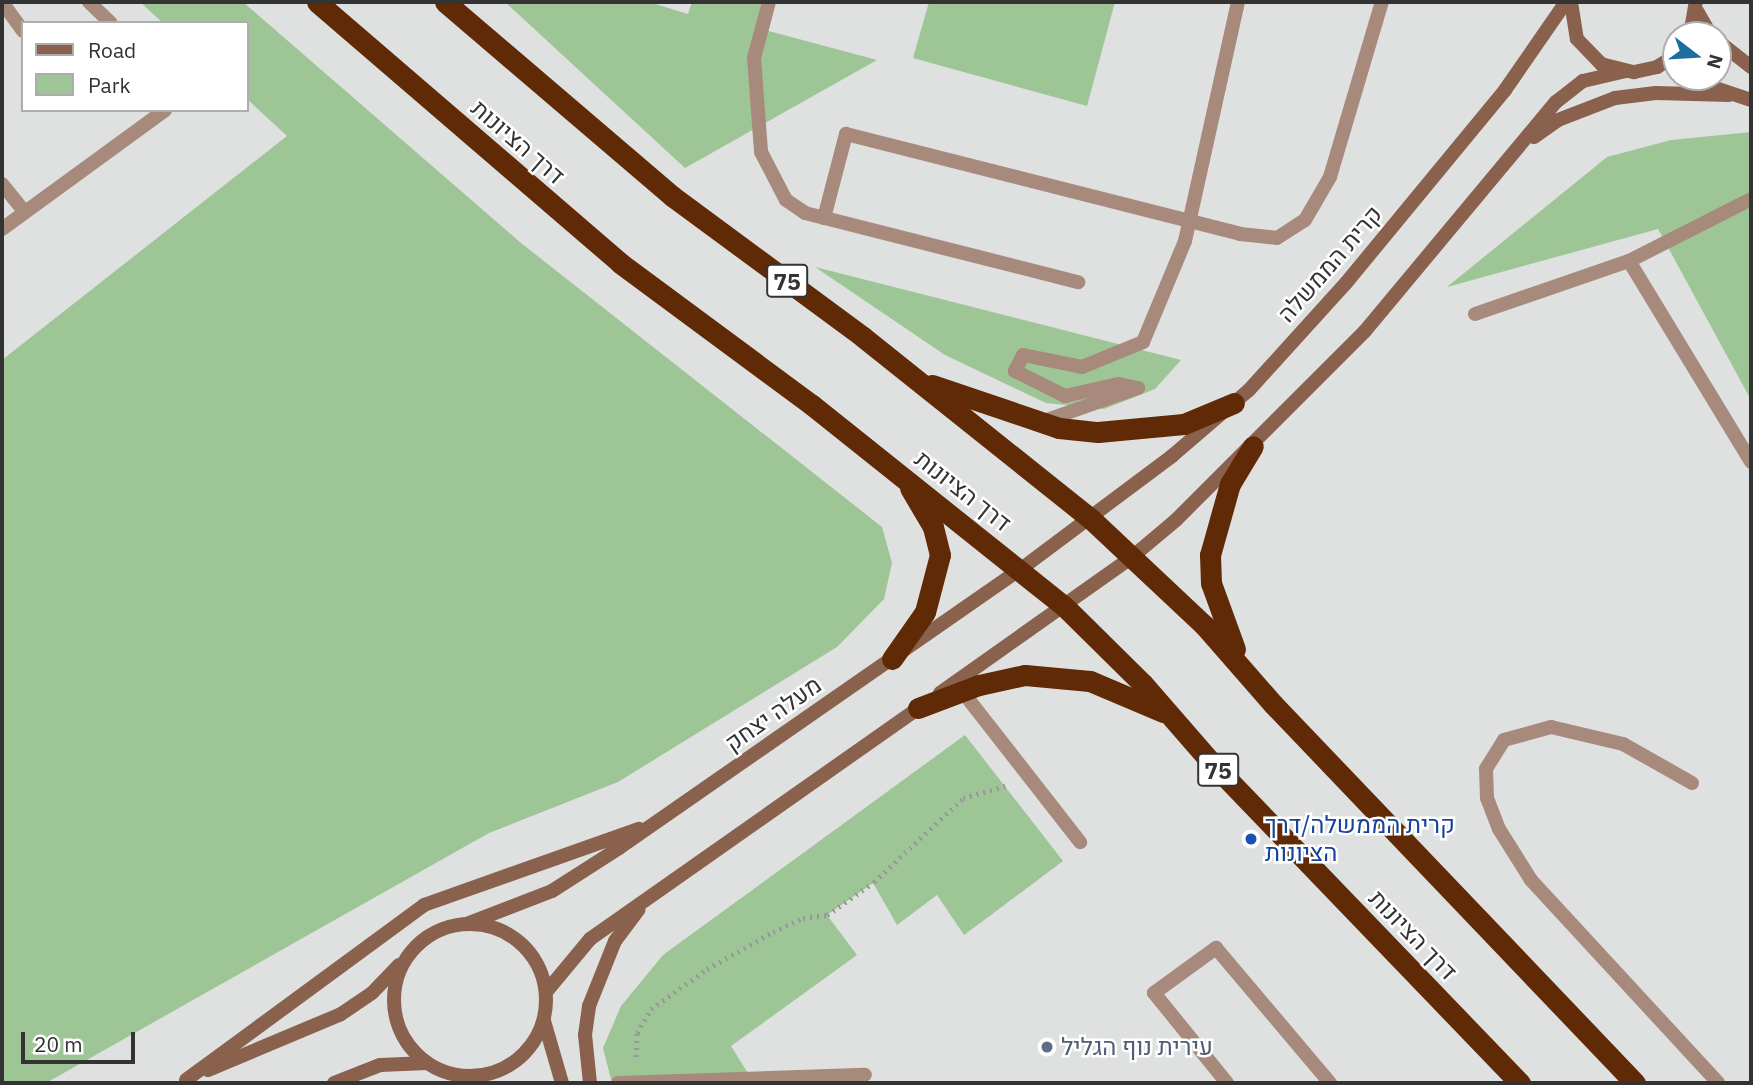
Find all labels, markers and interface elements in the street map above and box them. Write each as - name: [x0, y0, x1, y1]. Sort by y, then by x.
- legend: [21, 21, 248, 112]
- north arrow: [1662, 21, 1732, 91]
- text: Road: [88, 36, 136, 64]
- text: N: [1702, 51, 1729, 72]
- text: Park: [88, 71, 131, 99]
- street label: דרך הציונות: [465, 94, 571, 190]
- street label: קרית הממשלה: [1272, 200, 1388, 328]
- road number: 75: [766, 262, 808, 300]
- street label: דרך הציונות: [909, 445, 1017, 537]
- street label: מעלה יצחק: [719, 670, 827, 758]
- road number: 75: [1197, 750, 1239, 790]
- place label: קרית הממשלה/דרך הציונות: [1265, 811, 1455, 867]
- marker: קרית הממשלה/דרך הציונות: [1243, 831, 1259, 847]
- street label: דרך הציונות: [1363, 884, 1463, 986]
- scale bar: [24, 1018, 138, 1062]
- text: 20 m: [34, 1030, 83, 1058]
- place label: עירית נוף הגליל: [1061, 1033, 1213, 1061]
- marker: עירית נוף הגליל: [1039, 1039, 1055, 1055]

